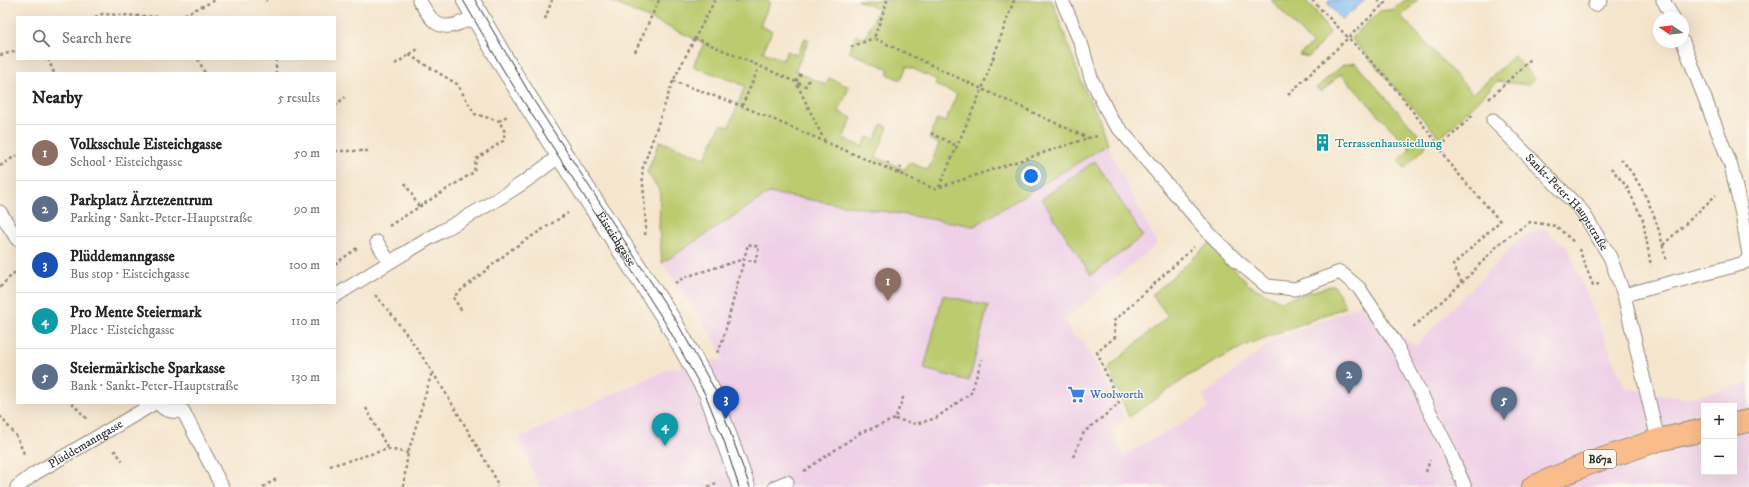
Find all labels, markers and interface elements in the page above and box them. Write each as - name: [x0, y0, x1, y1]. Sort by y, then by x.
- north arrow: [1653, 12, 1689, 48]
- search box: [16, 16, 336, 60]
- icon: search: [30, 27, 52, 49]
- text: Search here: [62, 29, 131, 48]
- text: Nearby: [32, 87, 82, 109]
- text: 5 results: [278, 90, 320, 106]
- building icon: Terrassenhaussiedlung: [1312, 133, 1332, 153]
- text: Volksschule Eisteichgasse: [70, 135, 222, 154]
- place label: Terrassenhaussiedlung: [1335, 136, 1442, 151]
- text: 1: [43, 145, 47, 161]
- text: 50 m: [294, 145, 320, 161]
- street label: Sankt-Peter-Hauptstraße: [1522, 151, 1611, 254]
- text: School · Eisteichgasse: [70, 154, 183, 170]
- your location: [1021, 166, 1041, 186]
- text: Parkplatz Ärztezentrum: [70, 191, 213, 210]
- text: 2: [42, 201, 48, 217]
- text: 90 m: [294, 201, 320, 217]
- street label: Eisteichgasse: [592, 208, 639, 269]
- text: Parking · Sankt-Peter-Hauptstraße: [70, 210, 252, 226]
- text: Plüddemanngasse: [70, 247, 175, 266]
- text: 3: [43, 257, 47, 273]
- text: 100 m: [289, 257, 320, 273]
- text: Bus stop · Eisteichgasse: [70, 266, 190, 282]
- pin: 1: [875, 268, 901, 301]
- text: Pro Mente Steiermark: [70, 303, 202, 322]
- text: 4: [41, 313, 49, 329]
- text: 110 m: [291, 313, 320, 329]
- text: Place · Eisteichgasse: [70, 322, 175, 338]
- text: Steiermärkische Sparkasse: [70, 359, 225, 378]
- pin: 2: [1336, 361, 1362, 394]
- text: 5: [42, 369, 48, 385]
- text: 130 m: [291, 369, 320, 385]
- text: Bank · Sankt-Peter-Hauptstraße: [70, 378, 239, 394]
- supermarket icon: Woolworth: [1067, 384, 1087, 404]
- pin: 3: [713, 386, 739, 419]
- place label: Woolworth: [1089, 387, 1144, 402]
- pin: 5: [1491, 387, 1517, 420]
- map controls: [1701, 403, 1737, 475]
- button: +: [1701, 403, 1737, 439]
- pin: 4: [652, 413, 678, 446]
- street label: Plüddemanngasse: [46, 417, 126, 472]
- button: −: [1701, 439, 1737, 475]
- road number: B67a: [1584, 450, 1616, 468]

